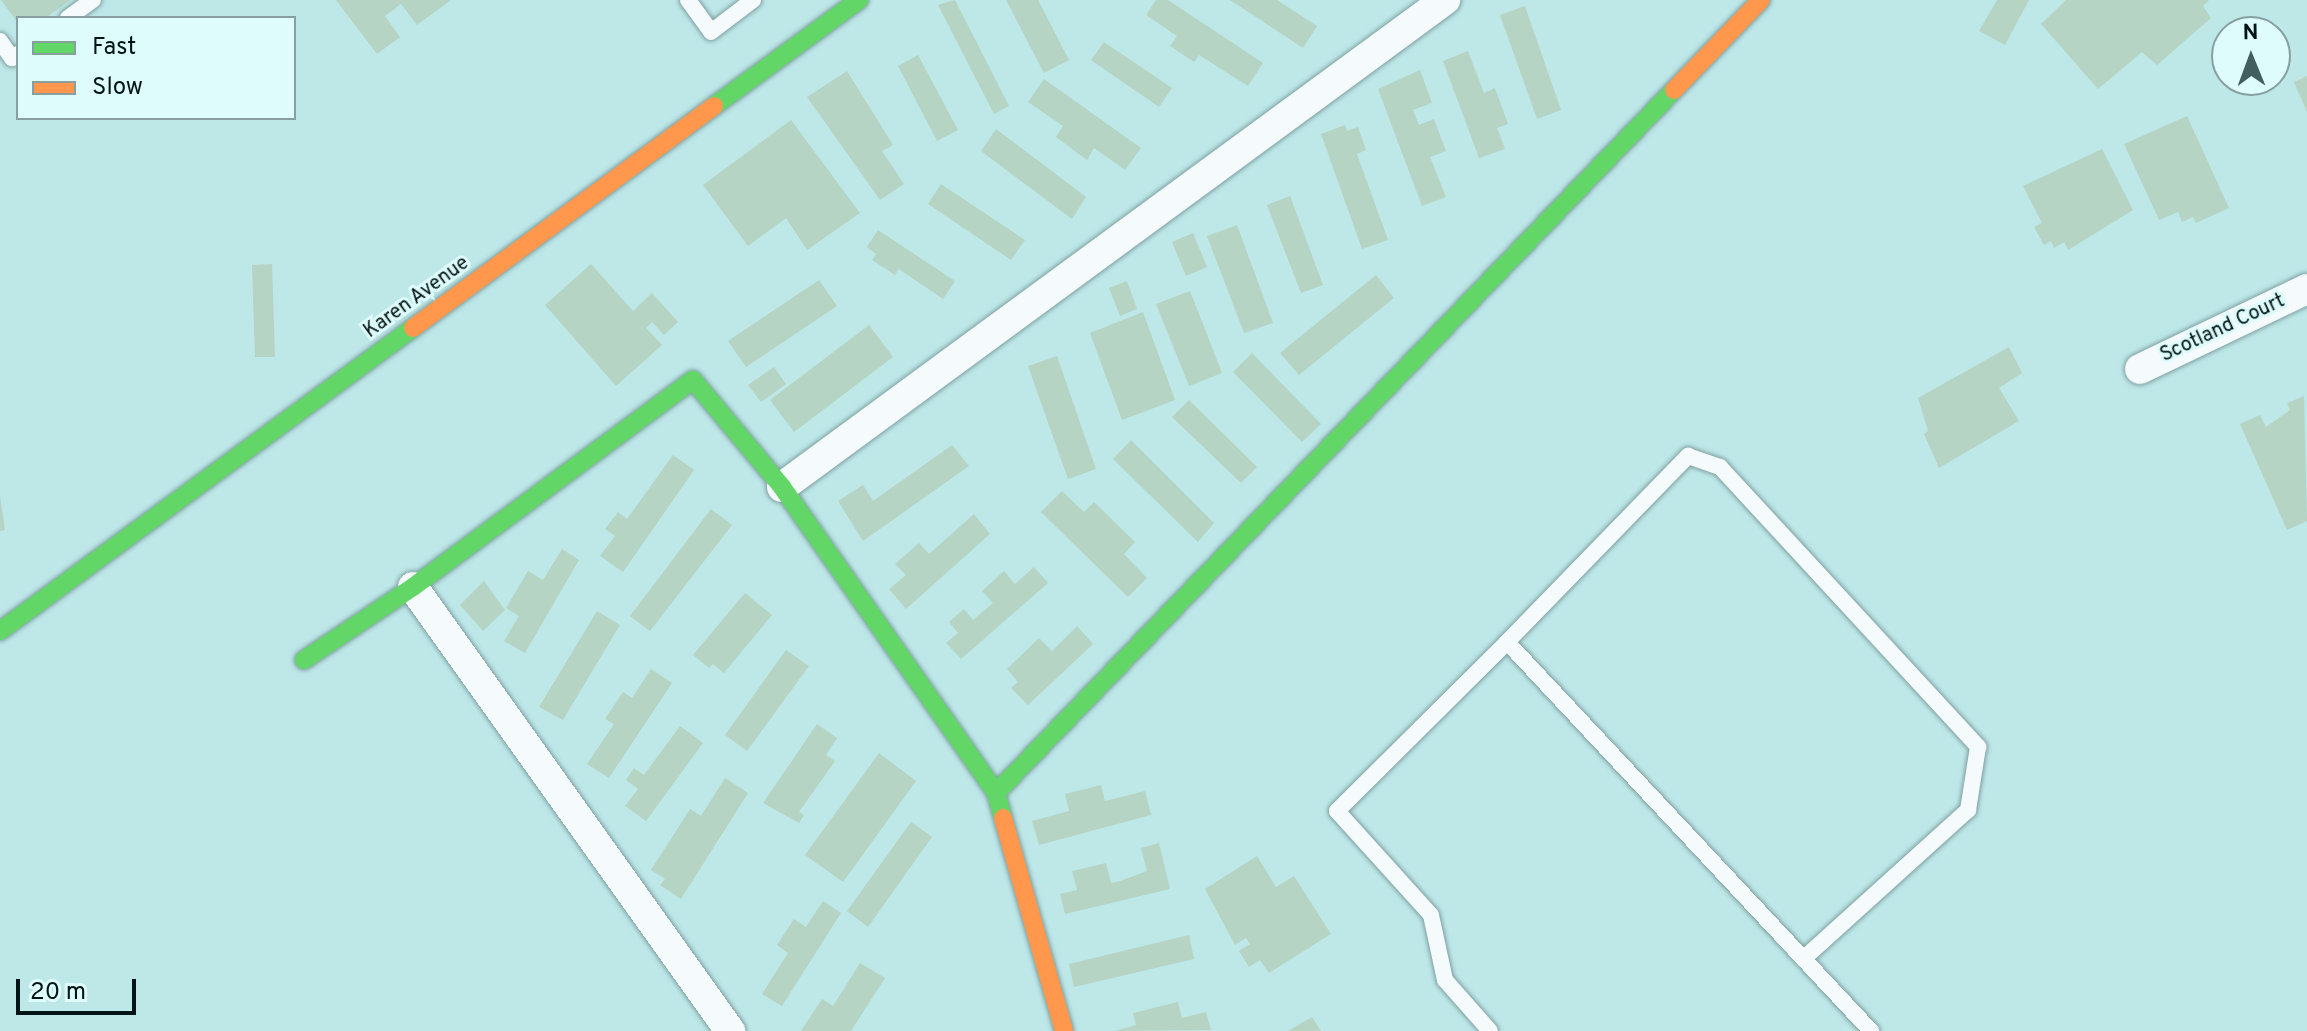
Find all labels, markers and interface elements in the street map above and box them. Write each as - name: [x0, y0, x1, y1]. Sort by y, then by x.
- legend: [16, 16, 296, 120]
- north arrow: [2211, 16, 2291, 96]
- text: N: [2242, 20, 2259, 47]
- text: Fast: [92, 33, 136, 63]
- text: Slow: [92, 73, 143, 103]
- street label: Karen Avenue: [359, 252, 475, 344]
- street label: Scotland Court: [2157, 290, 2289, 368]
- scale bar: [20, 963, 140, 1013]
- text: 20 m: [30, 978, 86, 1008]

